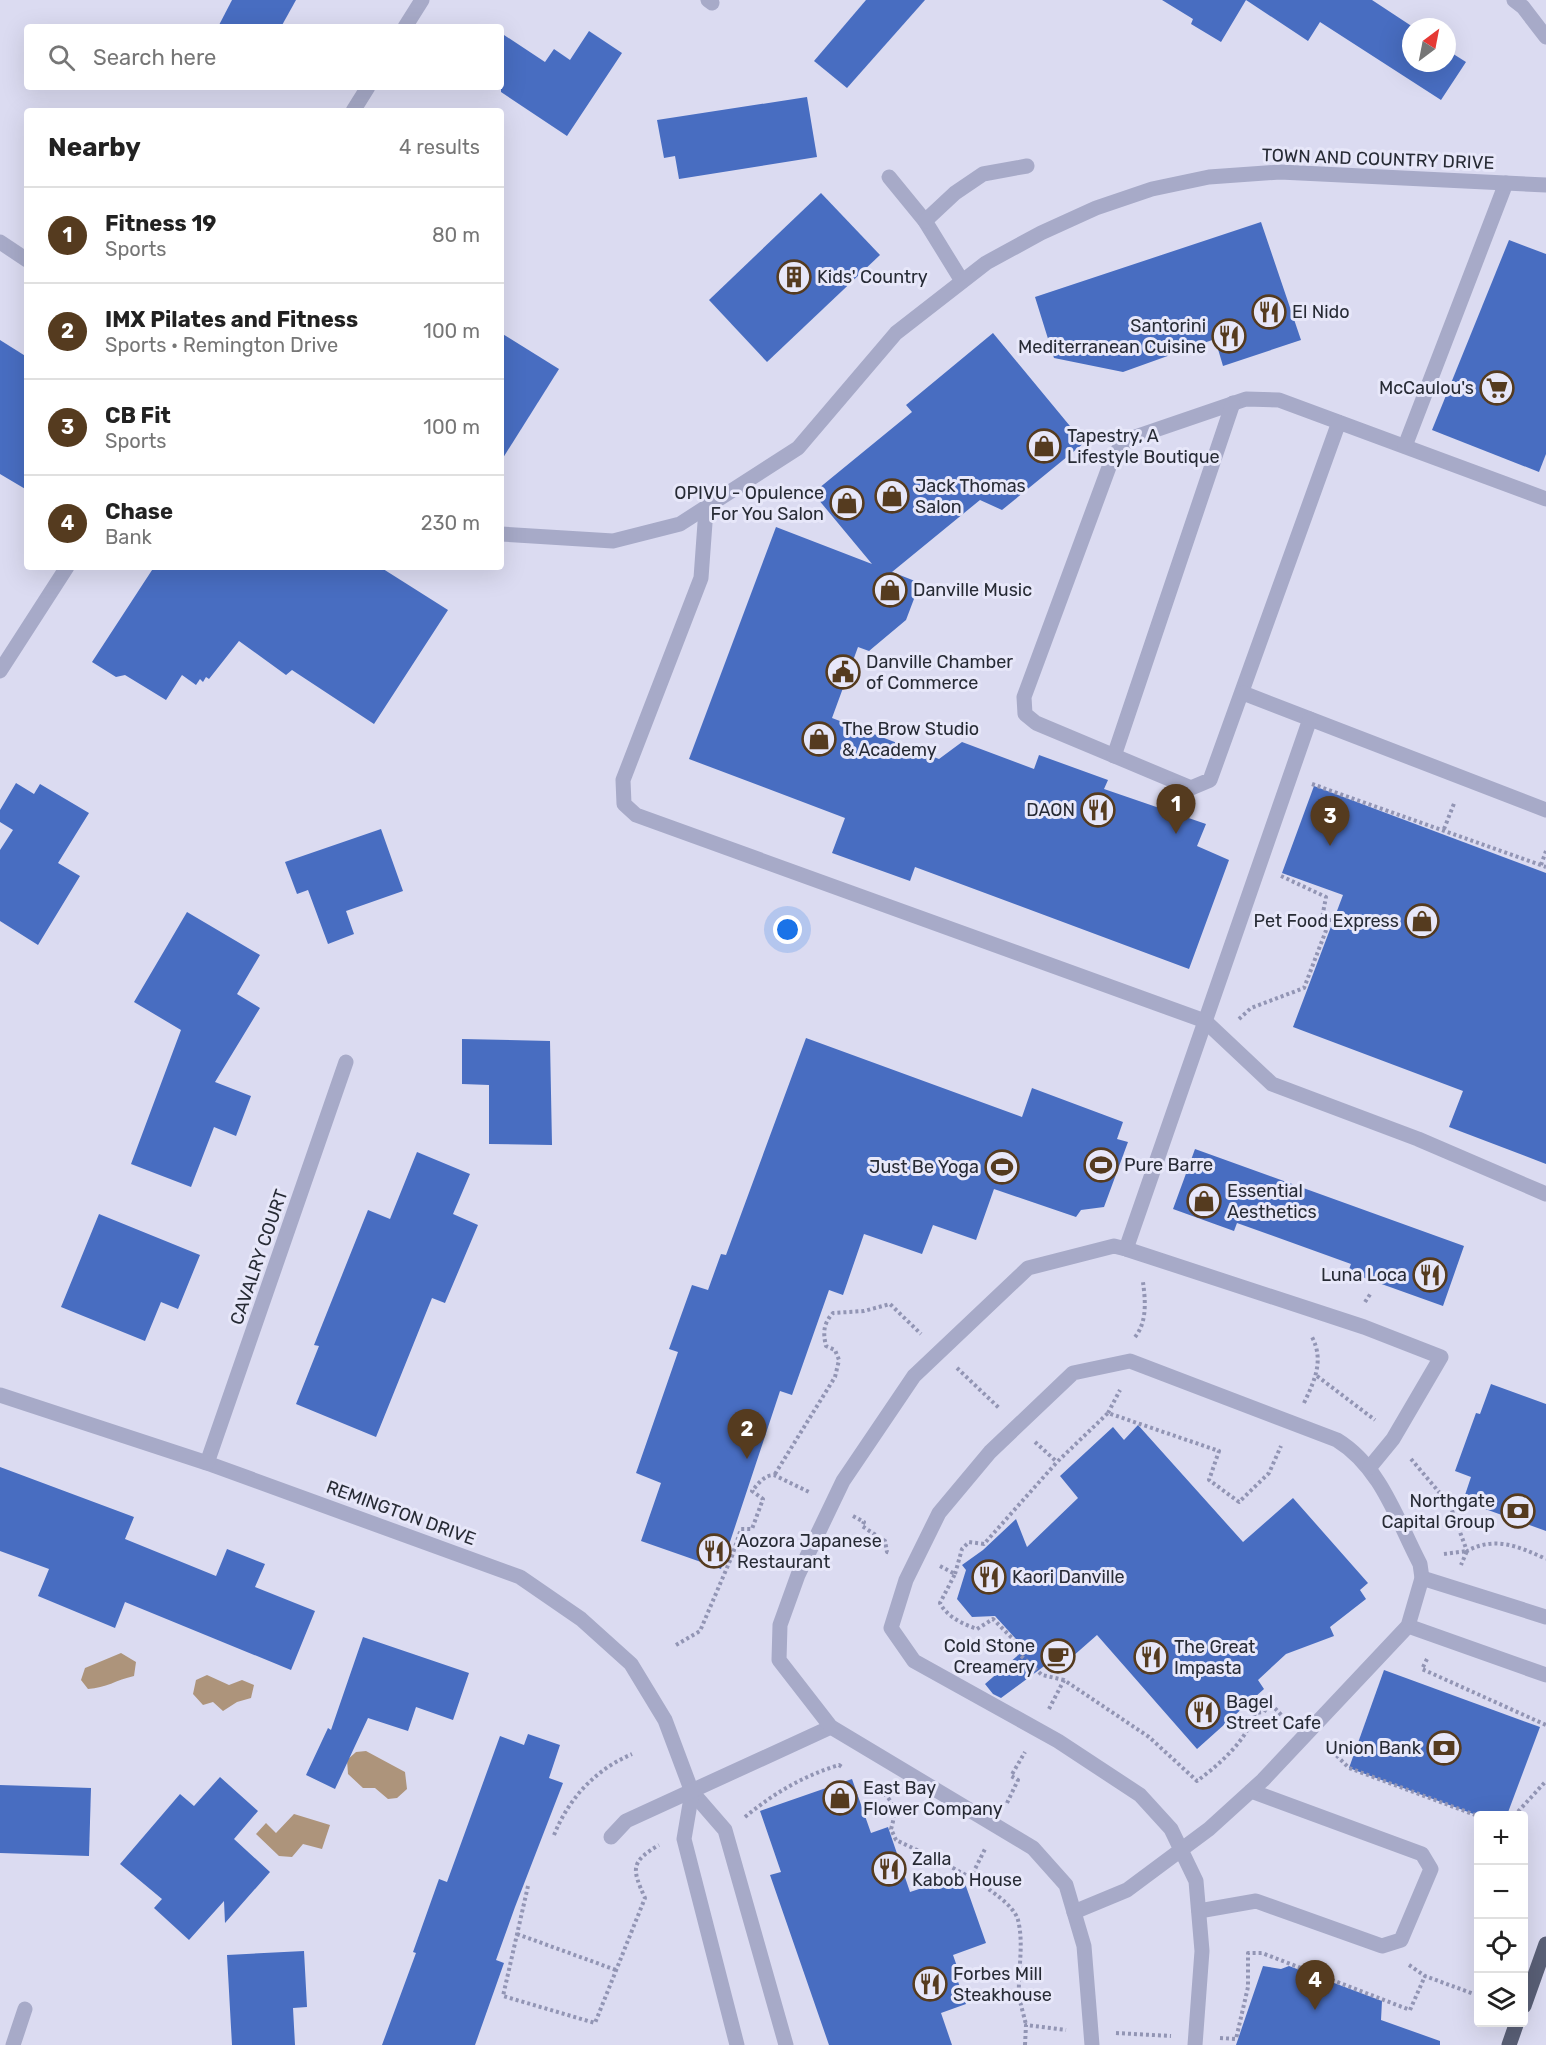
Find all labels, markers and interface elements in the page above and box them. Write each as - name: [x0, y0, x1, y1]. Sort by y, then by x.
- north arrow: [1402, 18, 1456, 72]
- search box: [24, 24, 504, 90]
- icon: search: [45, 41, 78, 74]
- text: Search here: [93, 44, 216, 71]
- text: Nearby: [48, 132, 141, 163]
- text: 4 results: [399, 135, 480, 159]
- street label: TOWN AND COUNTRY DRIVE: [1261, 144, 1495, 174]
- text: Fitness 19: [105, 210, 216, 237]
- text: 1: [63, 223, 72, 247]
- text: 80 m: [432, 223, 480, 247]
- text: Sports: [105, 237, 166, 261]
- building icon: Kids' Country: [776, 259, 812, 295]
- place label: Kids' Country: [817, 266, 928, 288]
- restaurant icon: El Nido: [1251, 294, 1287, 330]
- place label: El Nido: [1292, 301, 1350, 323]
- text: IMX Pilates and Fitness: [105, 306, 358, 333]
- place label: Santorini Mediterranean Cuisine: [1018, 315, 1206, 358]
- restaurant icon: Santorini Mediterranean Cuisine: [1211, 318, 1247, 354]
- text: 2: [61, 319, 74, 343]
- text: 100 m: [423, 319, 480, 343]
- text: Sports · Remington Drive: [105, 333, 338, 357]
- supermarket icon: McCaulou's: [1479, 370, 1515, 406]
- place label: McCaulou's: [1379, 377, 1474, 399]
- text: CB Fit: [105, 402, 171, 429]
- text: 3: [61, 415, 74, 439]
- text: 100 m: [423, 415, 480, 439]
- place label: Tapestry, A Lifestyle Boutique: [1067, 425, 1220, 468]
- shop icon: Tapestry, A Lifestyle Boutique: [1026, 428, 1062, 464]
- text: Sports: [105, 429, 166, 453]
- place label: Jack Thomas Salon: [915, 475, 1026, 518]
- shop icon: Jack Thomas Salon: [874, 478, 910, 514]
- place label: OPIVU - Opulence For You Salon: [674, 482, 824, 525]
- shop icon: OPIVU - Opulence For You Salon: [829, 485, 865, 521]
- text: Chase: [105, 498, 173, 525]
- text: 4: [61, 511, 74, 535]
- text: 230 m: [421, 511, 480, 535]
- text: Bank: [105, 525, 152, 549]
- shop icon: Danville Music: [872, 572, 908, 608]
- place label: Danville Music: [913, 579, 1032, 601]
- place label: Danville Chamber of Commerce: [866, 651, 1013, 694]
- public building icon: Danville Chamber of Commerce: [825, 654, 861, 690]
- place label: The Brow Studio & Academy: [842, 718, 979, 761]
- shop icon: The Brow Studio & Academy: [801, 721, 837, 757]
- pin: 1: [1156, 784, 1196, 834]
- restaurant icon: DAON: [1080, 792, 1116, 828]
- pin: 3: [1310, 796, 1350, 846]
- place label: DAON: [1026, 799, 1075, 821]
- shop icon: Pet Food Express: [1404, 903, 1440, 939]
- place label: Pet Food Express: [1254, 910, 1399, 932]
- your location: [773, 915, 802, 944]
- sports icon: Pure Barre: [1083, 1147, 1119, 1183]
- sports icon: Just Be Yoga: [984, 1149, 1020, 1185]
- place label: Pure Barre: [1124, 1154, 1213, 1176]
- place label: Just Be Yoga: [869, 1156, 979, 1178]
- place label: Essential Aesthetics: [1227, 1180, 1317, 1223]
- shop icon: Essential Aesthetics: [1186, 1183, 1222, 1219]
- street label: CAVALRY COURT: [226, 1186, 292, 1328]
- restaurant icon: Luna Loca: [1412, 1257, 1448, 1293]
- place label: Luna Loca: [1321, 1264, 1407, 1286]
- pin: 2: [728, 1410, 766, 1459]
- street label: REMINGTON DRIVE: [323, 1476, 479, 1550]
- place label: Northgate Capital Group: [1381, 1490, 1495, 1533]
- bank icon: Northgate Capital Group: [1500, 1493, 1536, 1529]
- place label: Aozora Japanese Restaurant: [737, 1530, 882, 1573]
- restaurant icon: Aozora Japanese Restaurant: [696, 1533, 732, 1569]
- restaurant icon: Kaori Danville: [971, 1559, 1007, 1595]
- place label: Kaori Danville: [1012, 1566, 1125, 1588]
- place label: Cold Stone Creamery: [944, 1635, 1035, 1678]
- place label: The Great Impasta: [1174, 1636, 1255, 1679]
- cafe icon: Cold Stone Creamery: [1040, 1638, 1076, 1674]
- restaurant icon: The Great Impasta: [1133, 1639, 1169, 1675]
- place label: Bagel Street Cafe: [1226, 1691, 1321, 1734]
- restaurant icon: Bagel Street Cafe: [1185, 1694, 1221, 1730]
- bank icon: Union Bank: [1426, 1730, 1462, 1766]
- place label: Union Bank: [1325, 1737, 1422, 1759]
- place label: East Bay Flower Company: [863, 1777, 1003, 1820]
- shop icon: East Bay Flower Company: [822, 1780, 858, 1816]
- map controls: [1474, 1811, 1528, 2027]
- button: +: [1474, 1811, 1528, 1865]
- place label: Zalla Kabob House: [912, 1848, 1022, 1891]
- restaurant icon: Zalla Kabob House: [871, 1851, 907, 1887]
- button: −: [1474, 1865, 1528, 1919]
- button: locate: [1474, 1919, 1528, 1973]
- pin: 4: [1296, 1960, 1334, 2010]
- place label: Forbes Mill Steakhouse: [953, 1963, 1052, 2006]
- restaurant icon: Forbes Mill Steakhouse: [912, 1966, 948, 2002]
- button: layers: [1474, 1973, 1528, 2027]

